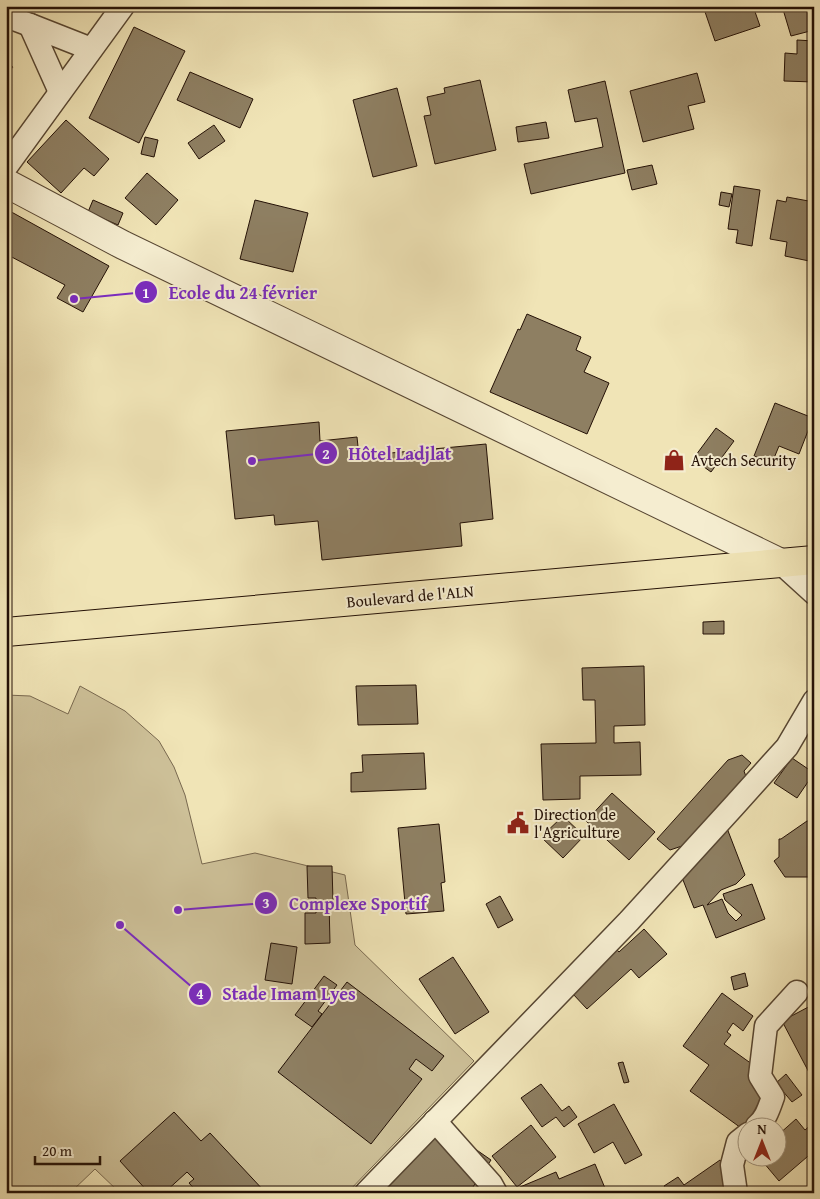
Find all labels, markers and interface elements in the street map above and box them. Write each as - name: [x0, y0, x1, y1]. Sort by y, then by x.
- callout: Ecole du 24 février: [133, 276, 327, 309]
- text: Ecole du 24 février: [169, 279, 318, 306]
- text: 1: [142, 282, 150, 303]
- callout: Hôtel Ladjlat: [313, 437, 462, 470]
- text: Hôtel Ladjlat: [348, 440, 452, 467]
- text: 2: [322, 443, 330, 464]
- shop icon: Avtech Security: [661, 447, 687, 473]
- place label: Avtech Security: [691, 448, 796, 472]
- street label: Boulevard de l'ALN: [345, 578, 475, 614]
- place label: Direction de l'Agriculture: [534, 802, 620, 844]
- public building icon: Direction de l'Agriculture: [505, 810, 531, 836]
- callout: Complexe Sportif: [254, 887, 437, 920]
- text: Complexe Sportif: [289, 890, 430, 917]
- text: 3: [262, 892, 270, 913]
- callout: Stade Imam Lyes: [187, 977, 366, 1010]
- text: Stade Imam Lyes: [222, 980, 356, 1007]
- text: 4: [196, 983, 204, 1004]
- north arrow: [738, 1116, 788, 1166]
- text: N: [757, 1119, 767, 1139]
- scale bar: [35, 1134, 100, 1166]
- text: 20 m: [42, 1140, 73, 1161]

